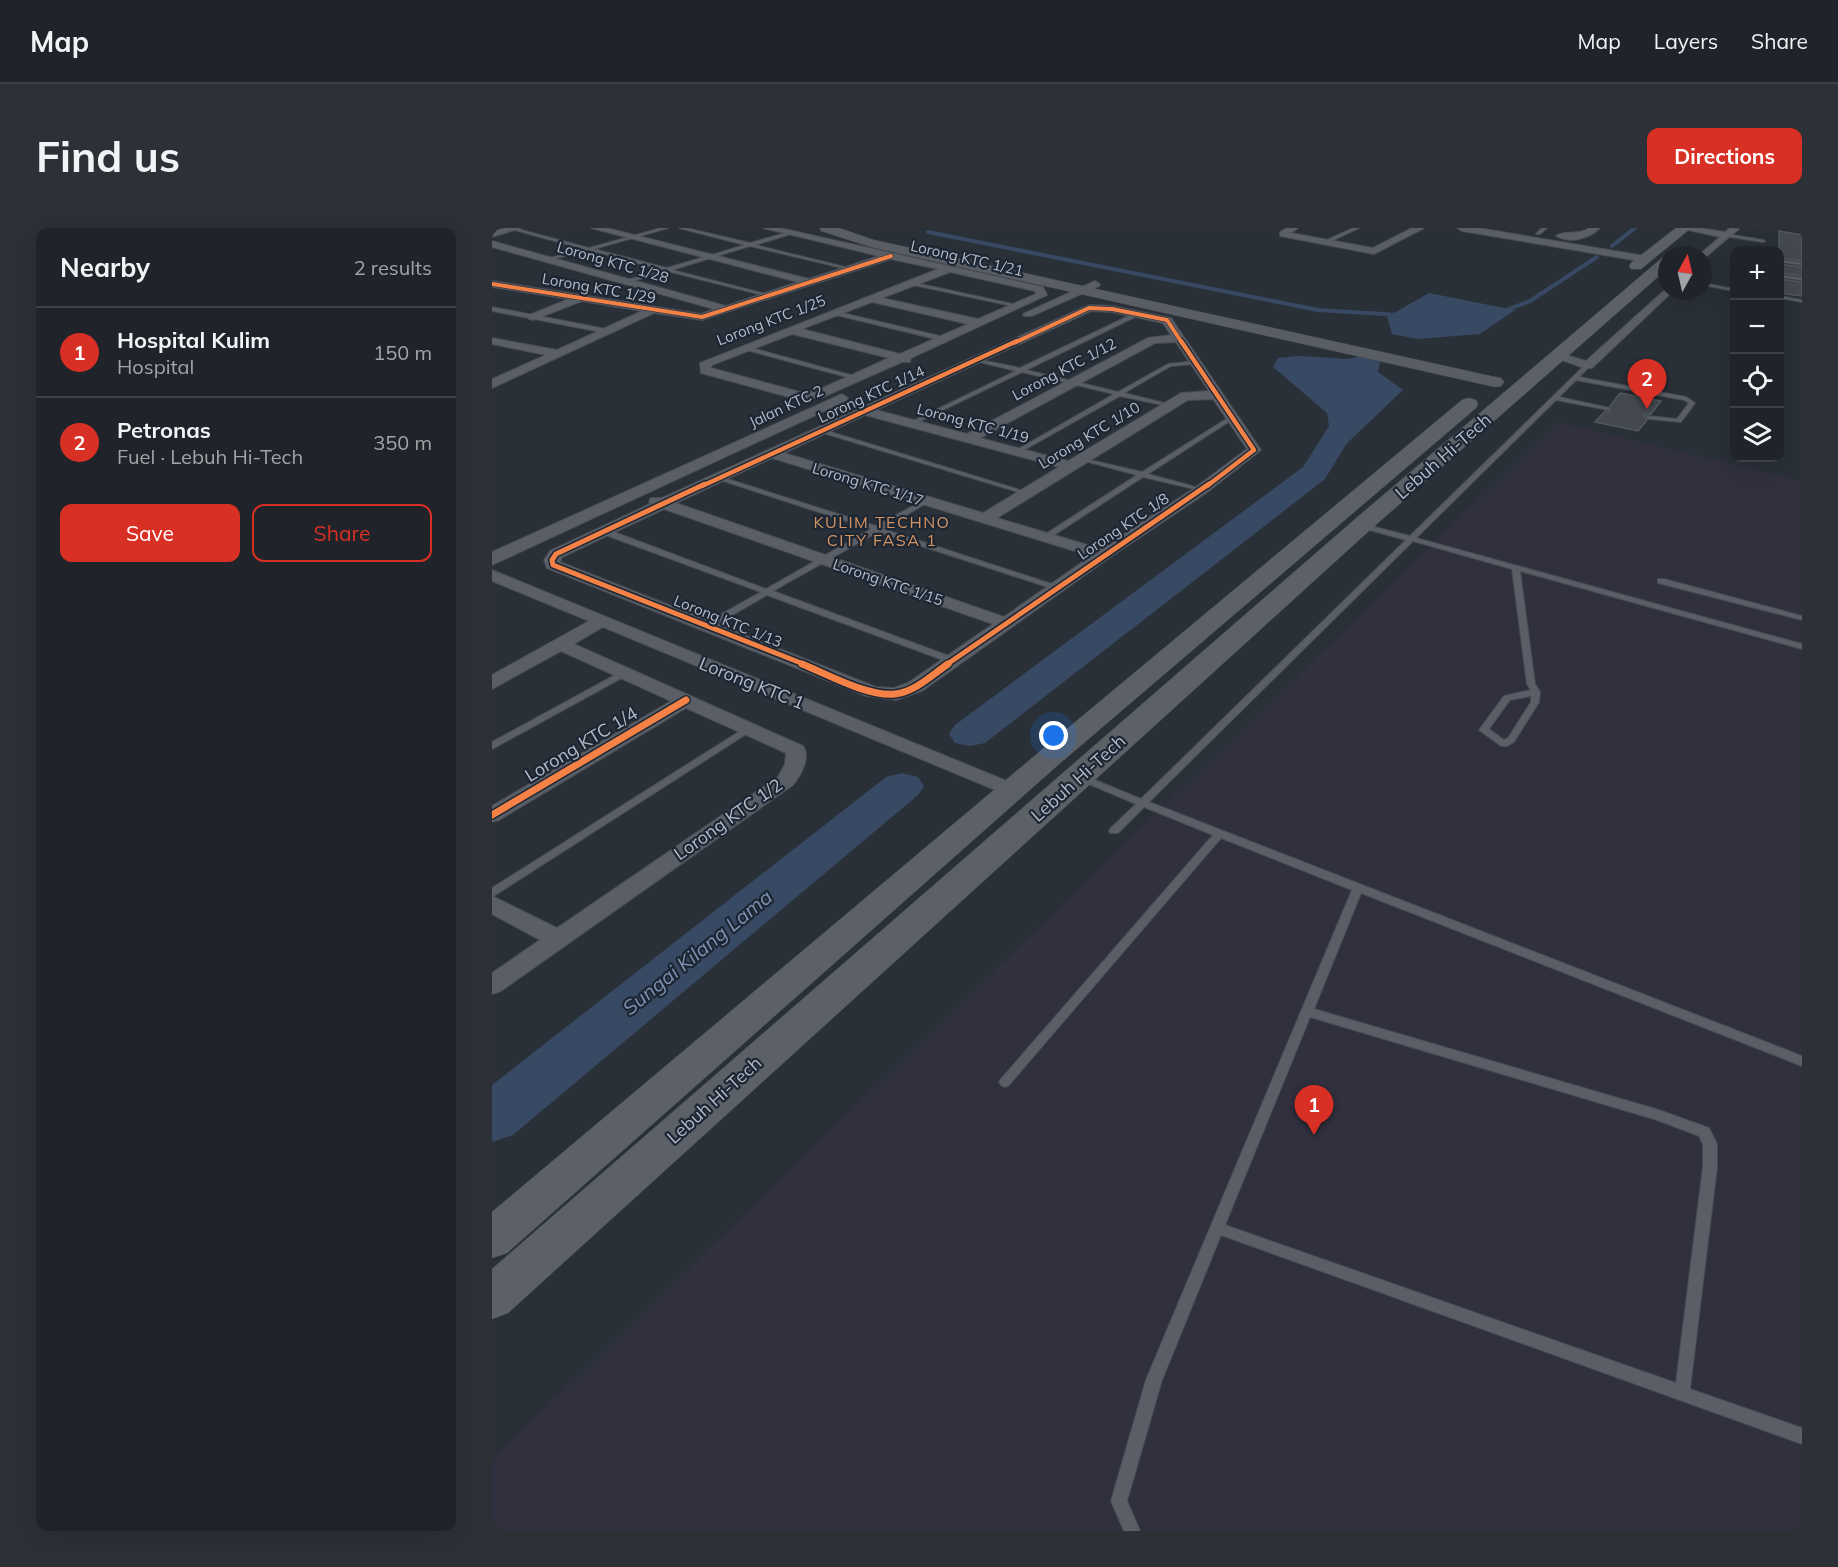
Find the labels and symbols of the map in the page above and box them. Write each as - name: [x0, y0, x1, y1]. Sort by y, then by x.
- street label: Lorong KTC 1/21: [909, 236, 1025, 280]
- street label: Lorong KTC 1/28: [555, 237, 671, 287]
- north arrow: [1658, 246, 1712, 300]
- street label: Lorong KTC 1/29: [541, 269, 657, 307]
- street label: Lorong KTC 1/25: [714, 290, 828, 350]
- street label: Lorong KTC 1/12: [1009, 334, 1119, 404]
- pin: 2: [1628, 360, 1666, 409]
- street label: Lorong KTC 1/14: [815, 361, 927, 427]
- street label: Jalan KTC 2: [746, 381, 826, 431]
- street label: Lorong KTC 1/10: [1035, 397, 1143, 473]
- street label: Lorong KTC 1/19: [915, 399, 1031, 447]
- street label: Lebuh Hi-Tech: [1390, 408, 1496, 504]
- street label: Lorong KTC 1/17: [810, 458, 926, 510]
- street label: Lorong KTC 1/8: [1074, 488, 1172, 564]
- district label: KULIM TECHNO CITY FASA 1: [814, 512, 950, 550]
- street label: Lorong KTC 1/15: [830, 554, 946, 610]
- street label: Lorong KTC 1/13: [671, 591, 785, 651]
- street label: Lorong KTC 1: [696, 651, 808, 715]
- street label: Lorong KTC 1/4: [520, 701, 642, 787]
- your location: [1039, 721, 1068, 750]
- street label: Lebuh Hi-Tech: [1026, 729, 1130, 827]
- street label: Lorong KTC 1/2: [669, 773, 787, 865]
- water label: Sungai Kilang Lama: [617, 884, 777, 1020]
- street label: Lebuh Hi-Tech: [662, 1051, 766, 1149]
- pin: 1: [1294, 1086, 1334, 1135]

